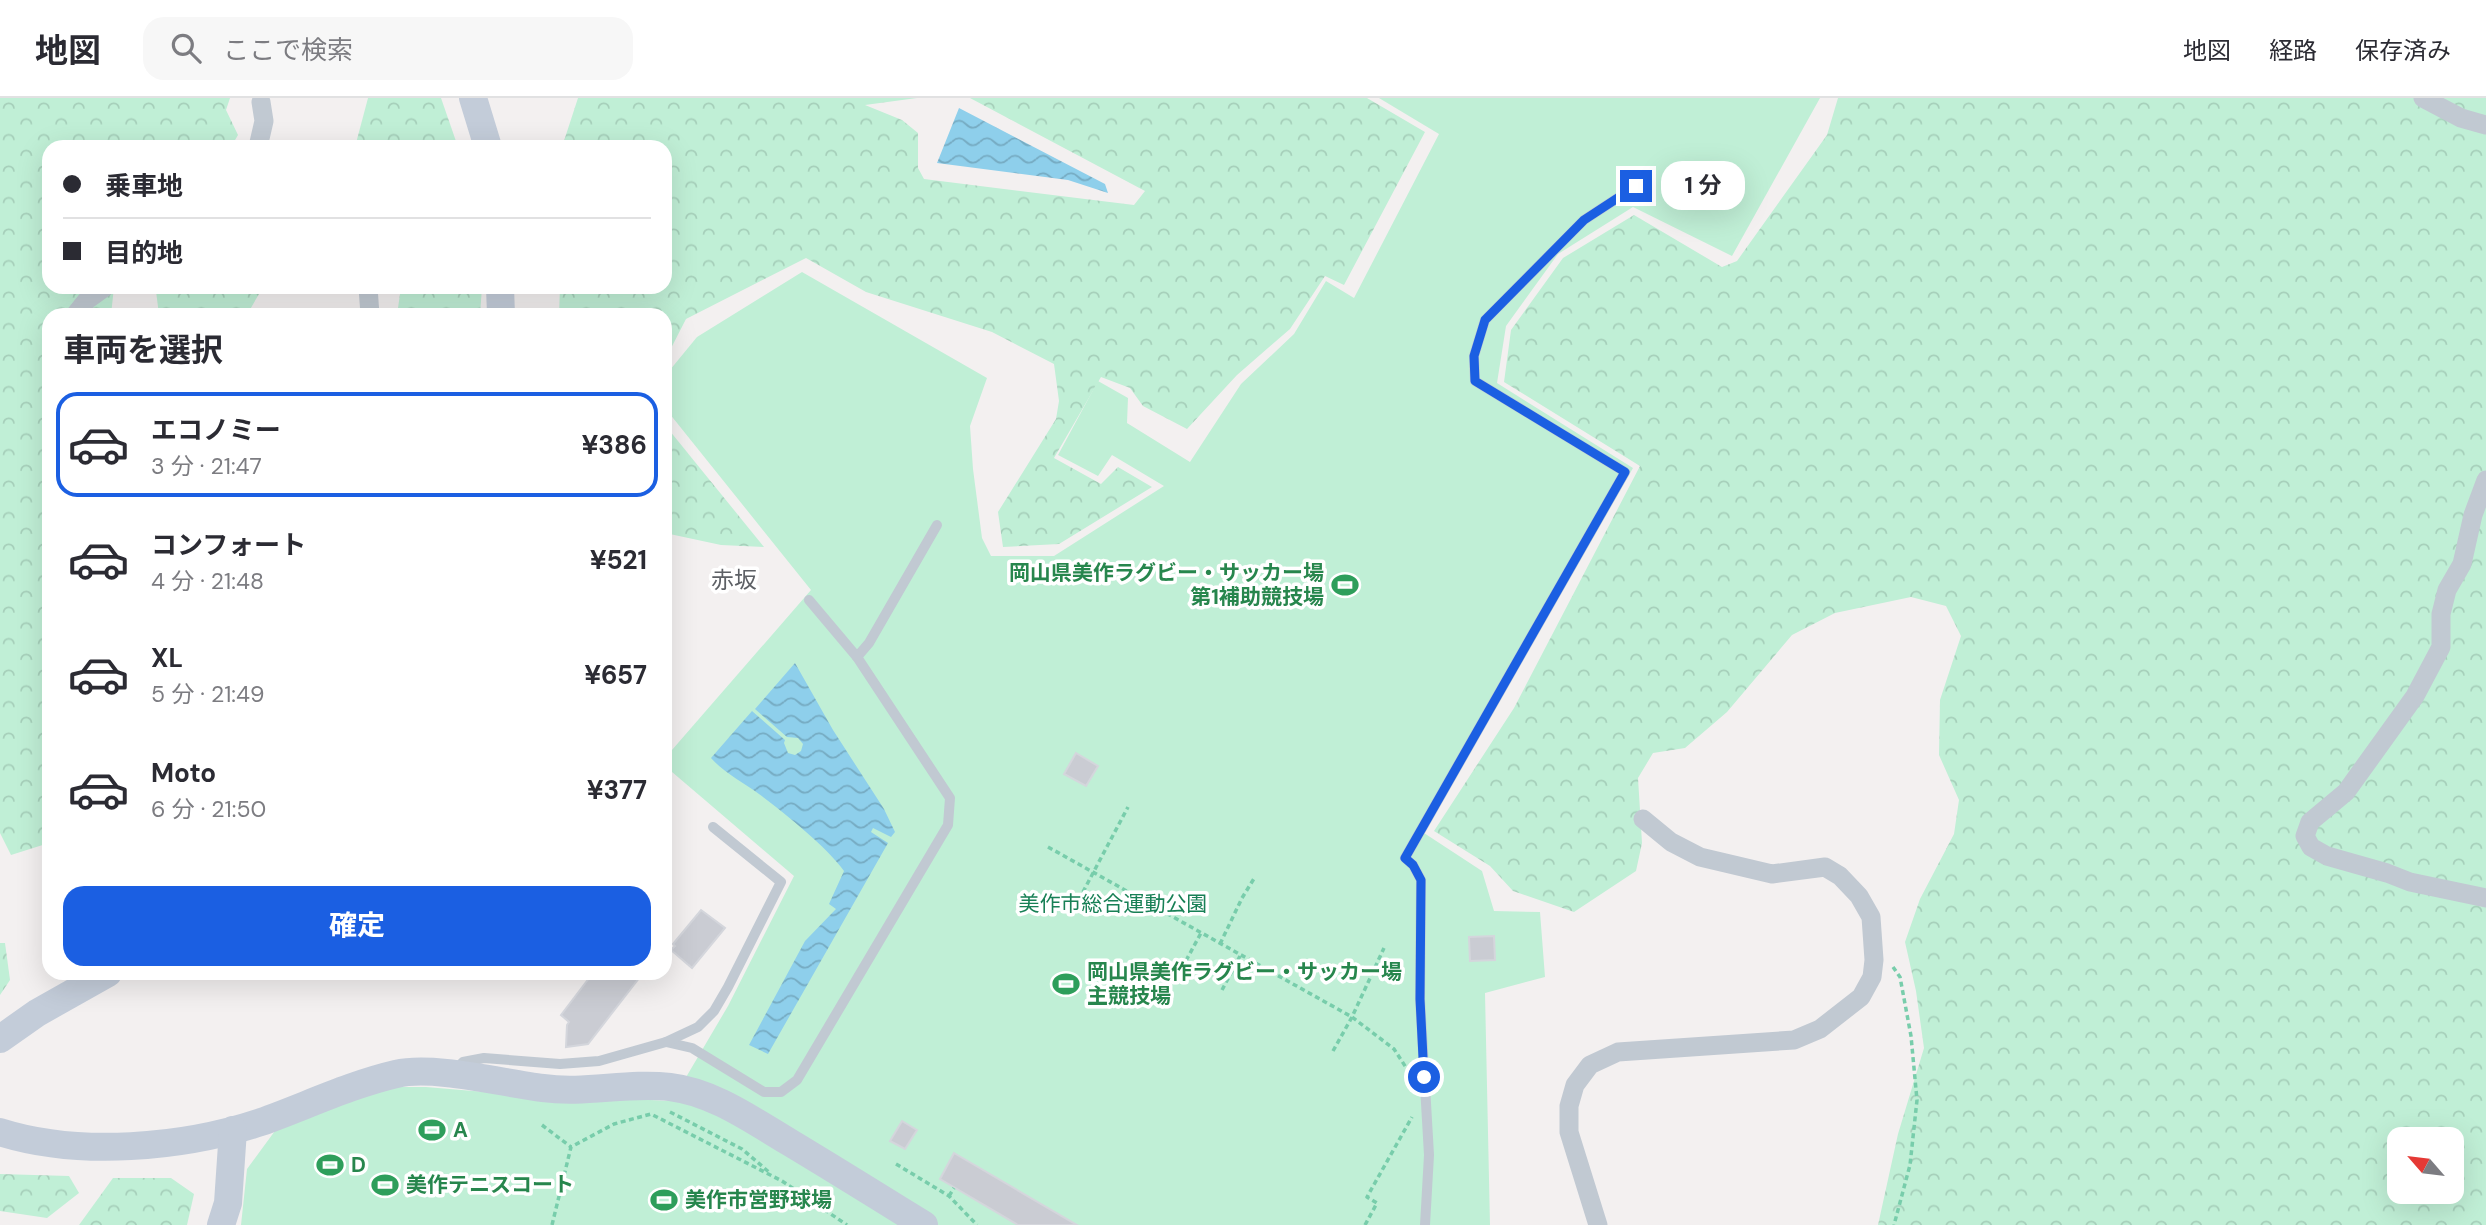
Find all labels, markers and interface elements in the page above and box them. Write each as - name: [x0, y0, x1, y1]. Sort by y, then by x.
- search box: [143, 17, 633, 80]
- text: 地図: [35, 29, 101, 72]
- icon: search: [167, 29, 205, 67]
- text: ここで検索: [223, 33, 353, 67]
- text: 地図: [2183, 35, 2231, 66]
- text: 経路: [2269, 35, 2317, 66]
- text: 保存済み: [2355, 35, 2451, 66]
- callout: 1 分: [1660, 162, 1744, 210]
- text: 乗車地: [105, 169, 183, 203]
- route end: [1620, 170, 1652, 202]
- text: 1 分: [1685, 170, 1721, 200]
- text: 目的地: [105, 236, 183, 270]
- text: 車両を選択: [63, 329, 223, 371]
- icon: car: [67, 413, 130, 476]
- text: エコノミー: [151, 413, 281, 447]
- text: ¥386: [581, 428, 647, 462]
- text: 3 分 · 21:47: [151, 451, 262, 481]
- icon: car: [67, 528, 130, 591]
- text: コンフォート: [151, 528, 306, 562]
- text: ¥521: [590, 543, 647, 577]
- place label: 岡山県美作ラグビー・サッカー場 第1補助競技場: [1009, 559, 1324, 611]
- district label: 赤坂: [711, 565, 757, 595]
- text: 4 分 · 21:48: [151, 566, 264, 596]
- sports icon: 岡山県美作ラグビー・サッカー場 第1補助競技場: [1330, 570, 1360, 600]
- text: XL: [151, 641, 183, 675]
- icon: car: [67, 643, 130, 706]
- text: ¥657: [584, 658, 647, 692]
- text: 5 分 · 21:49: [151, 679, 264, 709]
- text: Moto: [151, 756, 216, 790]
- icon: car: [67, 758, 130, 821]
- text: ¥377: [587, 773, 647, 807]
- text: 6 分 · 21:50: [151, 794, 266, 824]
- button: 確定: [63, 886, 651, 966]
- park label: 美作市総合運動公園: [1019, 890, 1208, 918]
- place label: 岡山県美作ラグビー・サッカー場 主競技場: [1087, 958, 1402, 1010]
- sports icon: 岡山県美作ラグビー・サッカー場 主競技場: [1051, 969, 1081, 999]
- route start: [1408, 1061, 1440, 1093]
- sports icon: A: [417, 1115, 447, 1145]
- place label: A: [453, 1116, 468, 1144]
- north arrow: [2387, 1127, 2464, 1204]
- map controls: [2387, 1127, 2464, 1204]
- sports icon: D: [315, 1150, 345, 1180]
- place label: D: [351, 1151, 366, 1179]
- sports icon: 美作テニスコート: [370, 1170, 400, 1200]
- place label: 美作テニスコート: [406, 1171, 574, 1199]
- sports icon: 美作市営野球場: [649, 1185, 679, 1215]
- place label: 美作市営野球場: [685, 1186, 832, 1214]

